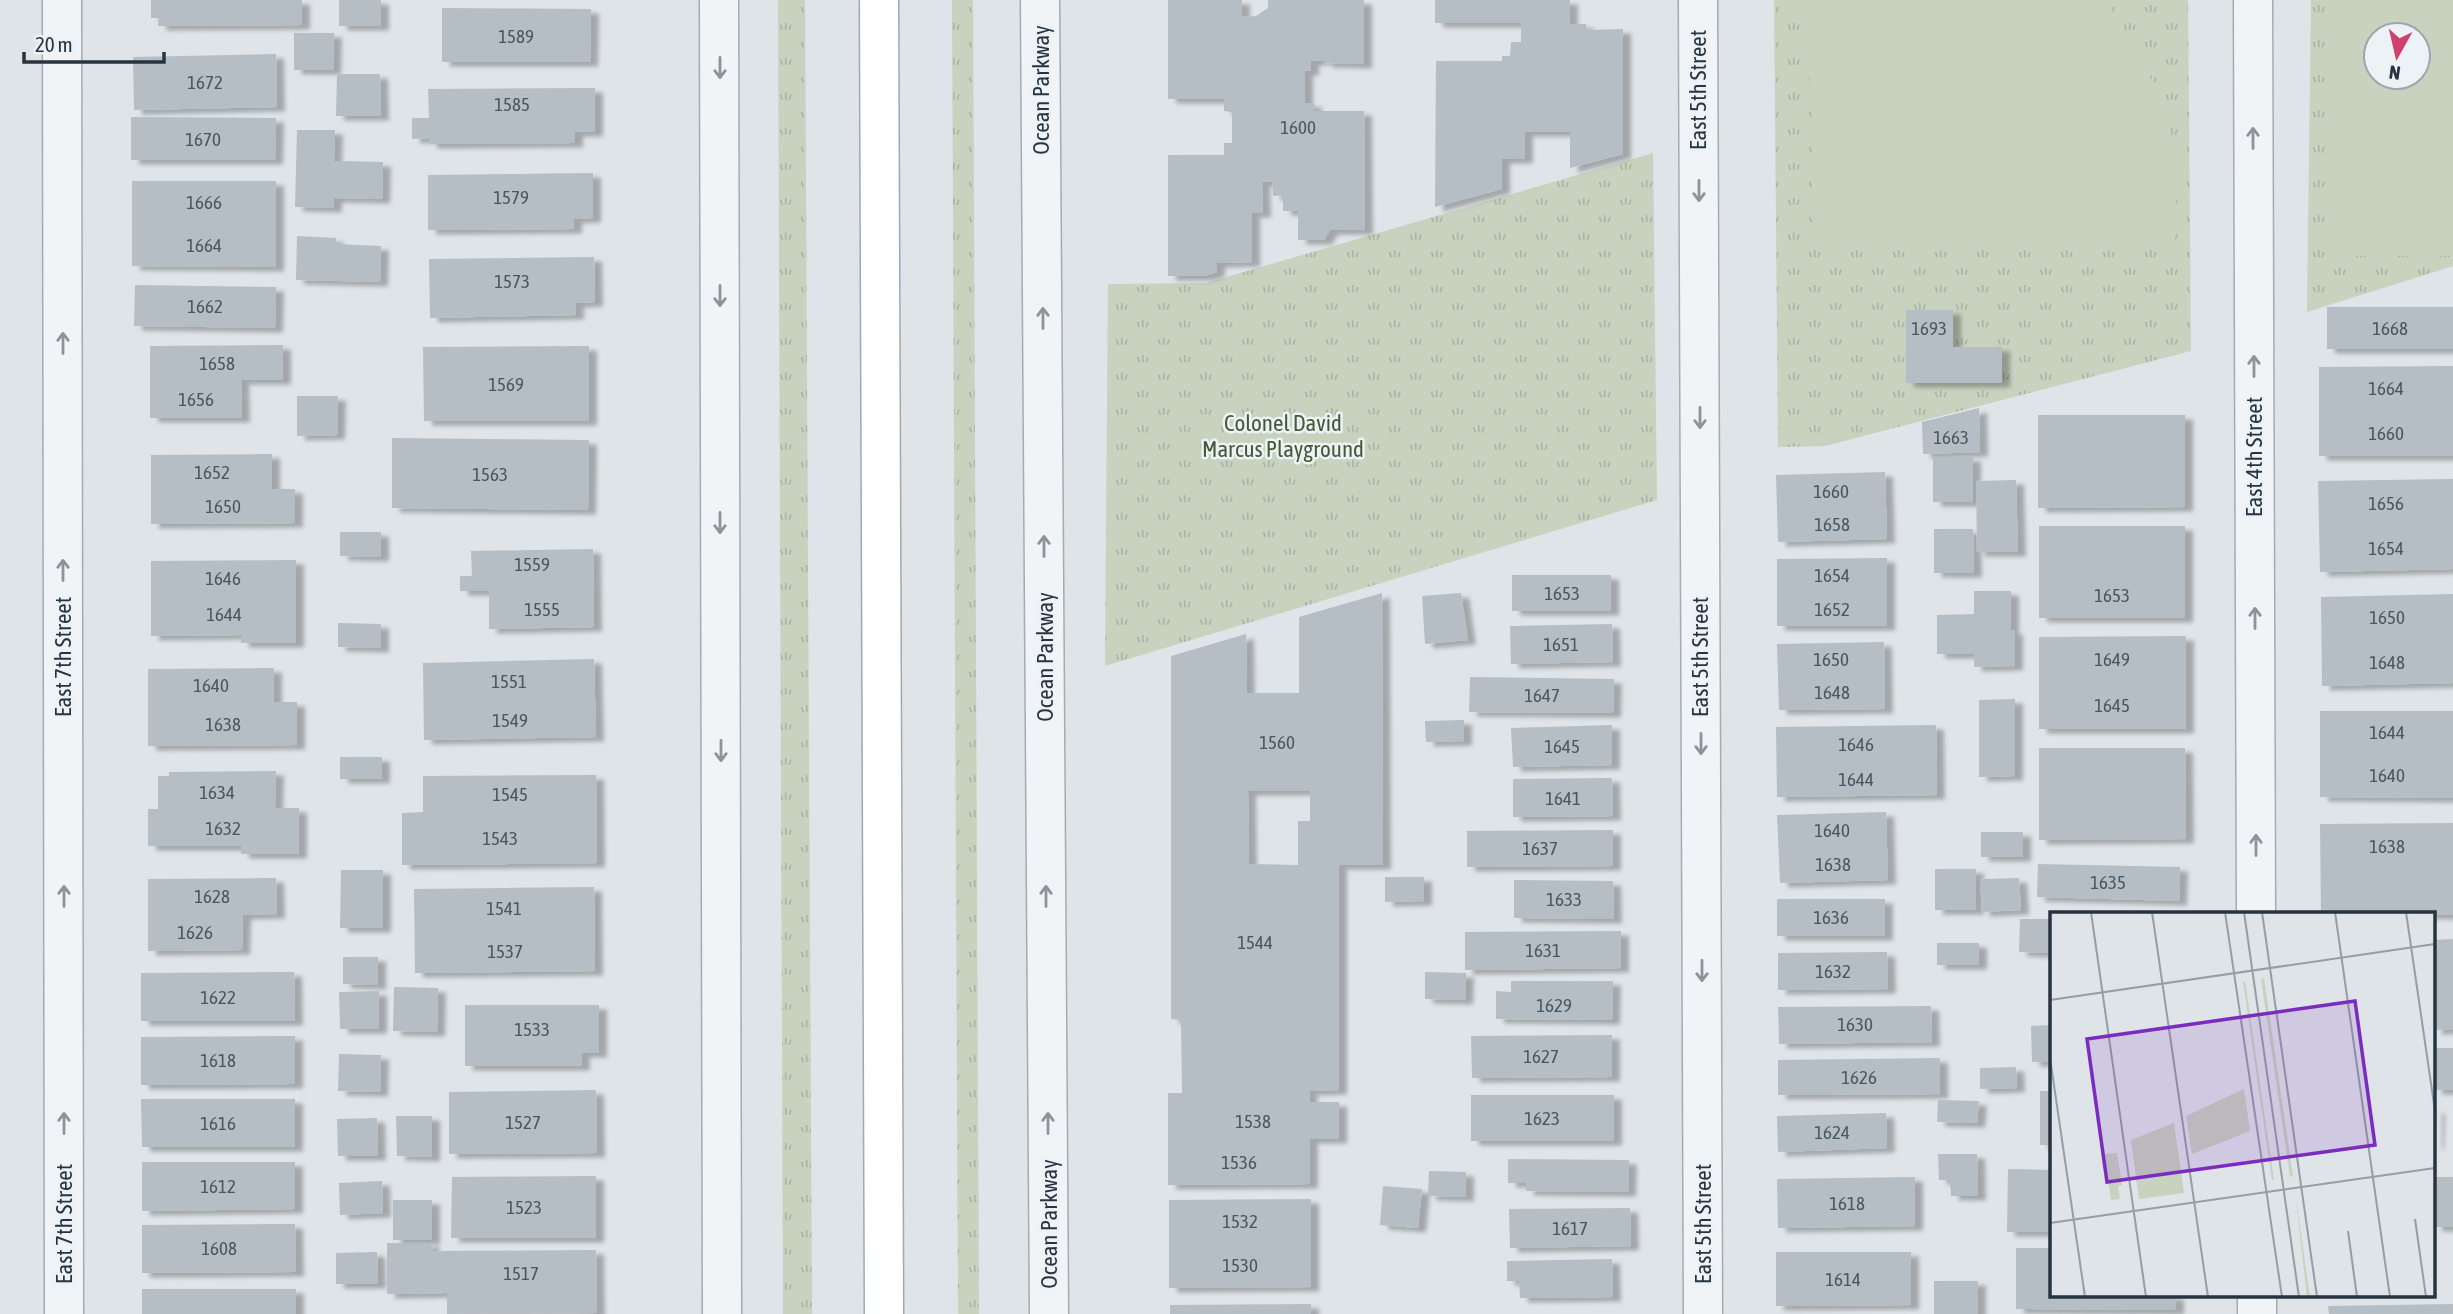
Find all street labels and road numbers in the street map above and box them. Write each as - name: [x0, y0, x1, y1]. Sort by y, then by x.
- street label: Ocean Parkway: [1028, 25, 1054, 155]
- street label: East 5th Street: [1685, 30, 1711, 150]
- street label: East 4th Street: [2241, 397, 2267, 517]
- street label: Ocean Parkway: [1032, 592, 1058, 722]
- street label: East 7th Street: [50, 597, 76, 717]
- street label: East 5th Street: [1687, 597, 1713, 717]
- street label: Ocean Parkway: [1036, 1159, 1062, 1289]
- street label: East 7th Street: [51, 1164, 77, 1284]
- street label: East 5th Street: [1690, 1164, 1716, 1284]

